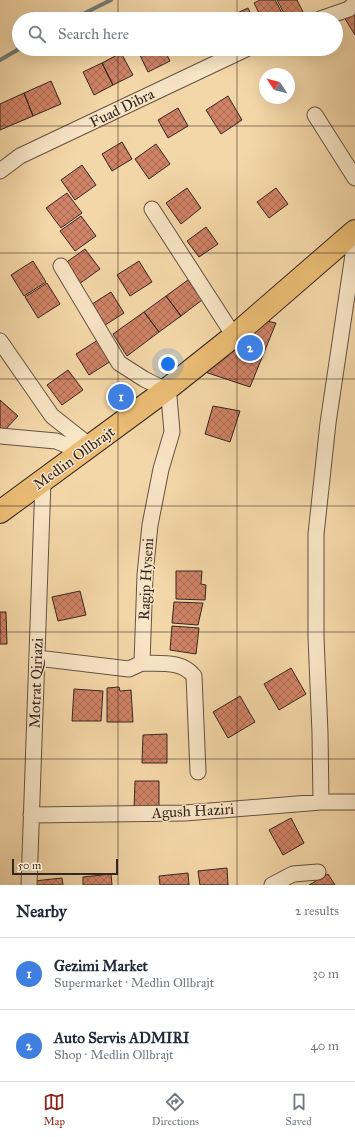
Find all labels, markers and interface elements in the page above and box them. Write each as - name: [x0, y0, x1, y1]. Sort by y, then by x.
- search box: [12, 12, 343, 56]
- icon: search: [26, 23, 48, 45]
- text: Search here: [58, 25, 129, 43]
- north arrow: [259, 68, 295, 104]
- street label: Fuad Dibra: [87, 84, 158, 131]
- pin: 2: [237, 333, 263, 363]
- your location: [158, 354, 178, 374]
- pin: 1: [108, 382, 134, 412]
- street label: Medlin Ollbrajt: [30, 422, 119, 494]
- street label: Ragip Hyseni: [135, 537, 157, 621]
- street label: Motrat Qiriazi: [25, 637, 47, 729]
- street label: Agush Haziri: [150, 800, 235, 822]
- scale bar: [12, 857, 118, 876]
- text: 50 m: [18, 859, 41, 872]
- text: Nearby: [16, 901, 67, 922]
- text: 2 results: [295, 903, 339, 919]
- text: Gezimi Market: [54, 957, 148, 975]
- text: 1: [26, 966, 32, 982]
- text: 30 m: [313, 966, 339, 982]
- text: Supermarket · Medlin Ollbrajt: [54, 975, 214, 991]
- text: Auto Servis ADMIRI: [54, 1029, 190, 1047]
- text: 2: [26, 1038, 32, 1054]
- text: 40 m: [310, 1038, 339, 1054]
- text: Shop · Medlin Ollbrajt: [54, 1047, 174, 1063]
- tab: Map: [43, 1091, 65, 1128]
- tab: Directions: [152, 1091, 199, 1128]
- tab: Saved: [286, 1091, 312, 1128]

